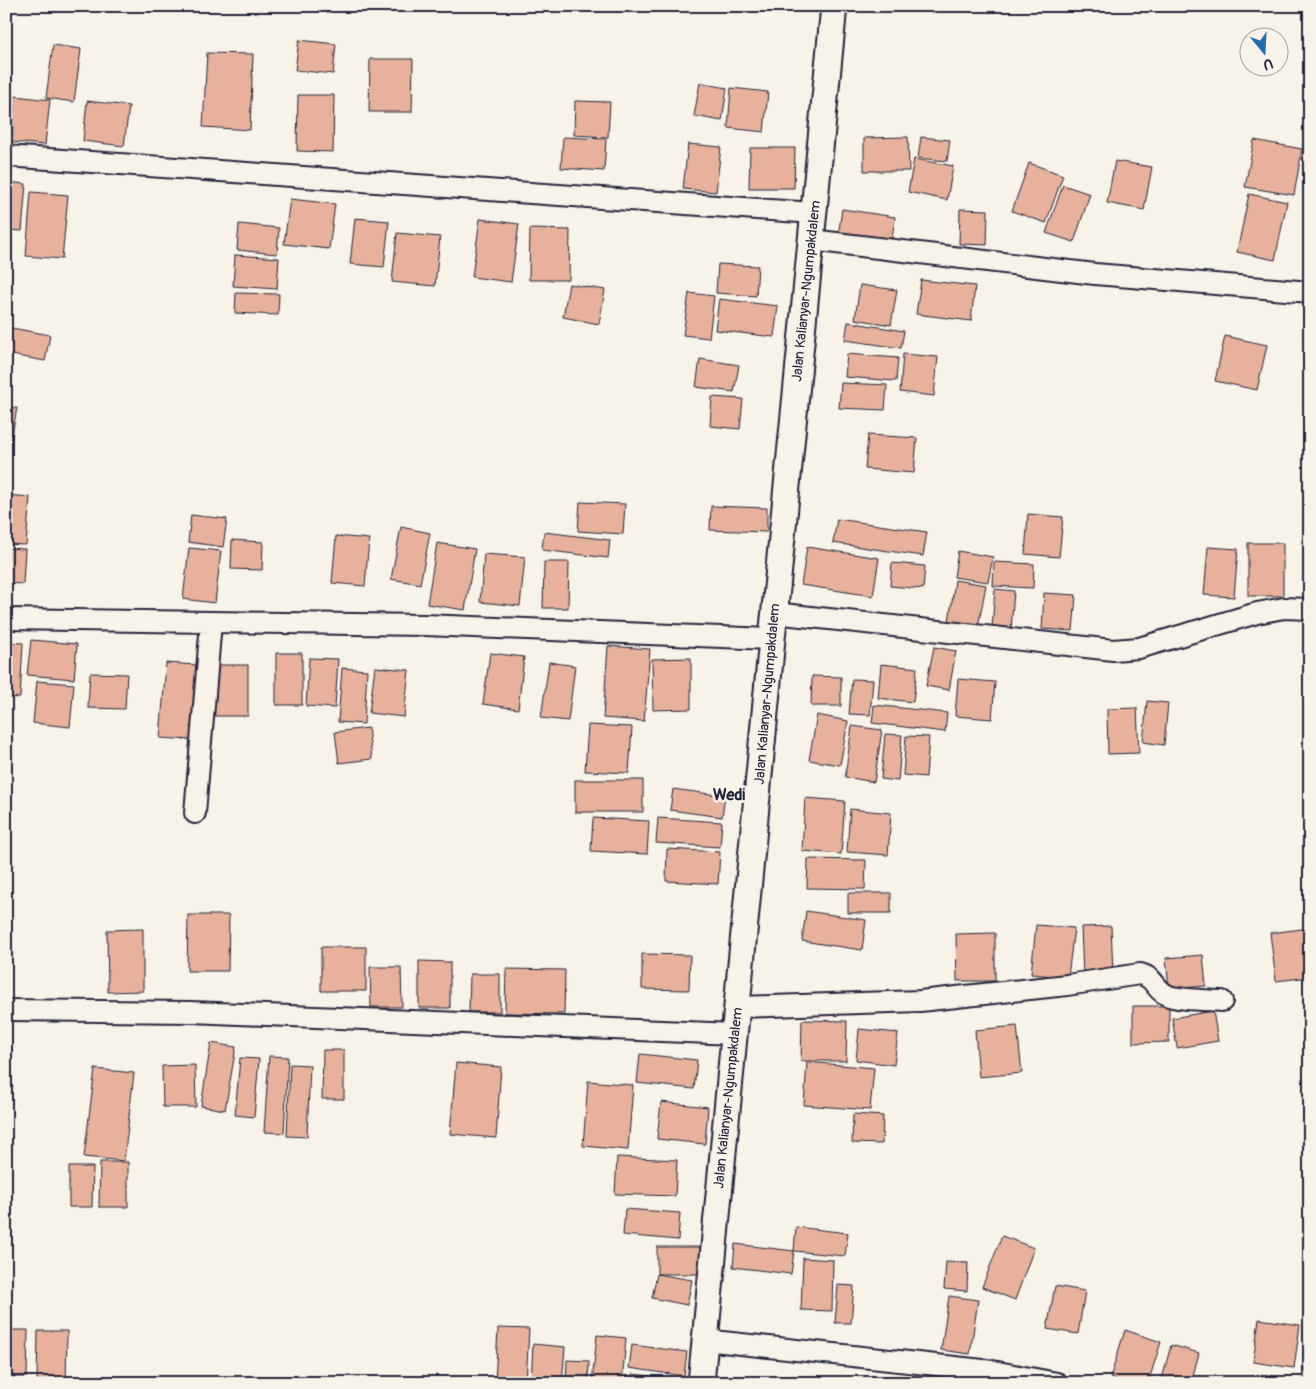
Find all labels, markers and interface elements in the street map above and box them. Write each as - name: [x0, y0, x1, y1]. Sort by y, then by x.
- north arrow: [1238, 28, 1288, 78]
- text: U: [1261, 54, 1275, 73]
- street label: Jalan Kalianyar-Ngumpakdalem: [788, 200, 824, 382]
- street label: Jalan Kalianyar-Ngumpakdalem: [751, 603, 783, 785]
- district label: Wedi: [713, 785, 745, 805]
- street label: Jalan Kalianyar-Ngumpakdalem: [710, 1007, 746, 1189]

